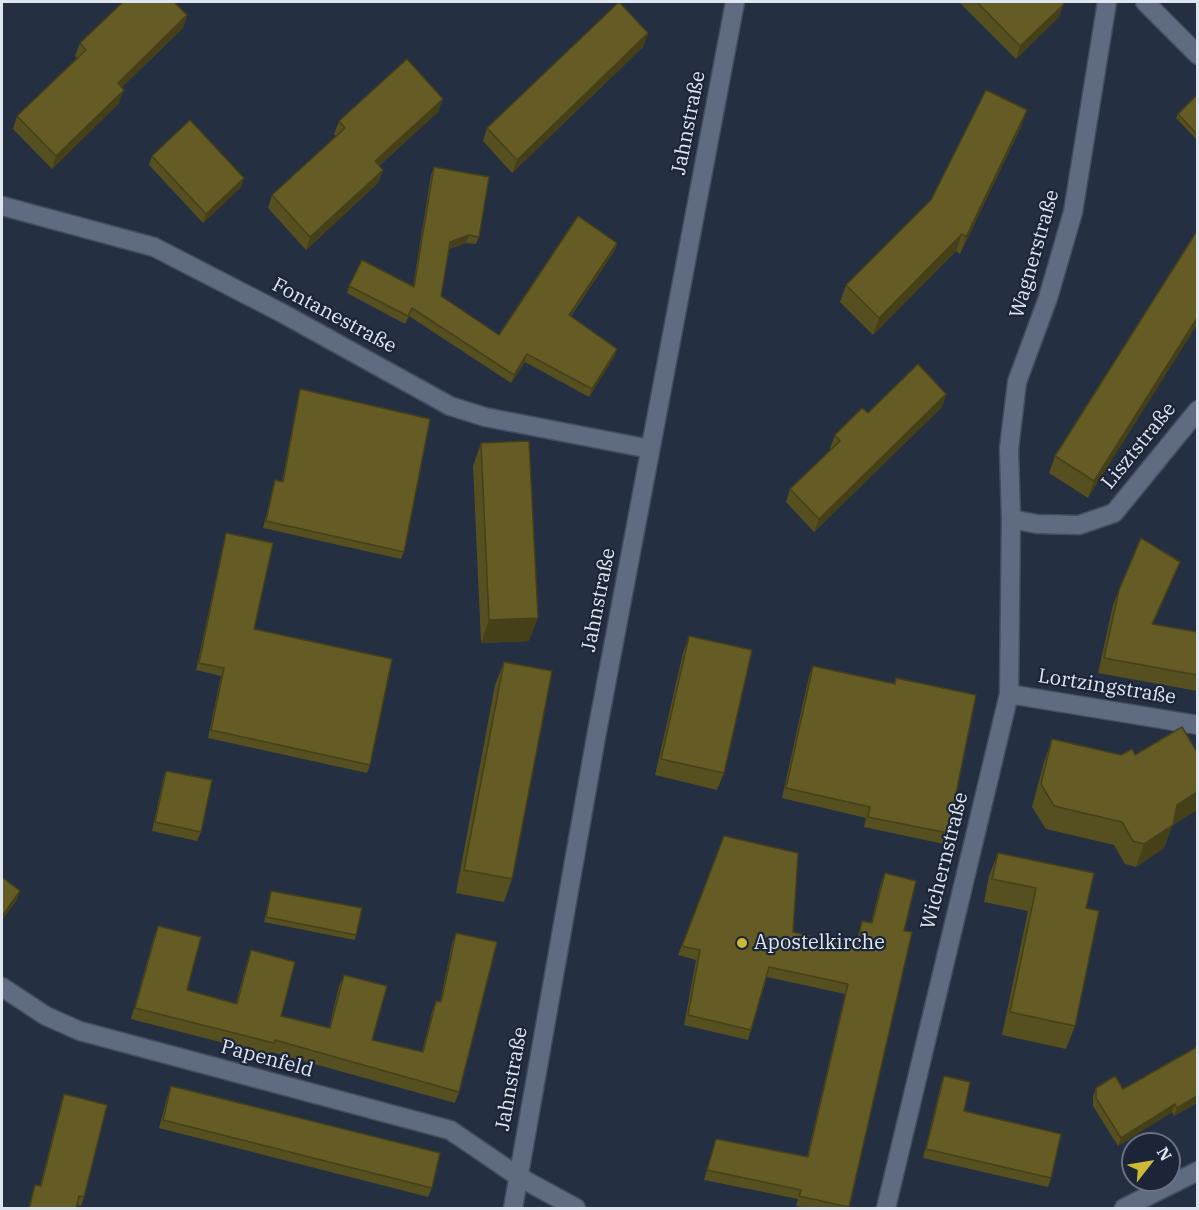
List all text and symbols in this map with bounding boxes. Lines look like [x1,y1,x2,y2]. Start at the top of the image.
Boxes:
street label: Jahnstraße [667,69,711,177]
street label: Wagnerstraße [1005,187,1065,321]
street label: Fontanestraße [268,273,400,359]
street label: Lisztstraße [1097,398,1181,494]
street label: Jahnstraße [577,546,621,654]
street label: Lortzingstraße [1036,664,1178,710]
street label: Wichernstraße [916,790,974,932]
place label: Apostelkirche [754,931,885,955]
marker: Apostelkirche [735,936,749,950]
street label: Jahnstraße [491,1025,533,1133]
street label: Papenfeld [218,1035,316,1083]
north arrow [1121,1132,1181,1192]
text: N [1153,1143,1177,1164]

